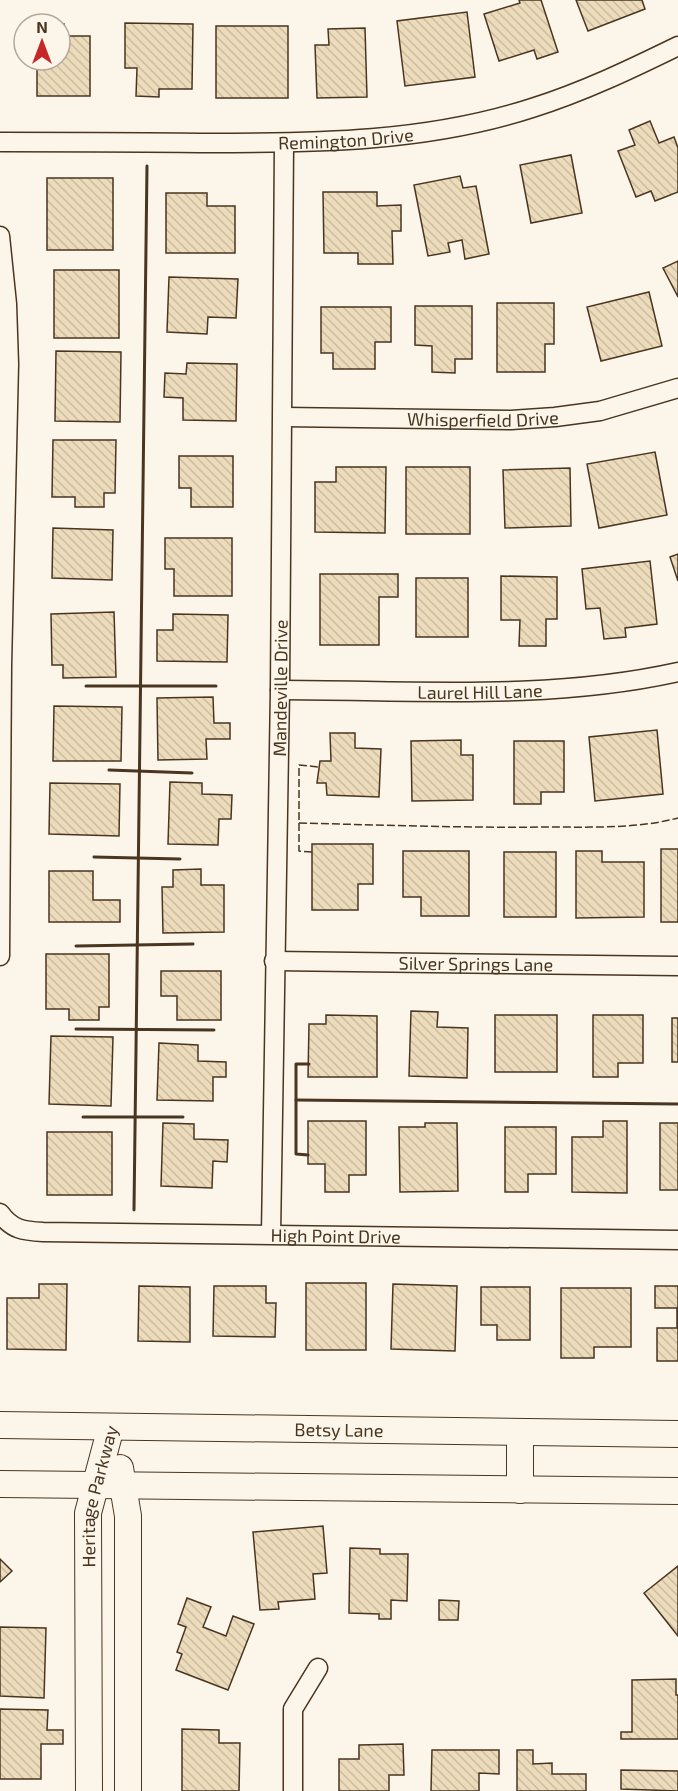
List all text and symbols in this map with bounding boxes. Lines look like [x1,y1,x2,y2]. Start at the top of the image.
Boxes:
north arrow [12,12,72,72]
text: N [36,17,48,36]
street label: Remington Drive [278,123,415,154]
street label: Whisperfield Drive [407,406,559,431]
street label: Mandeville Drive [268,619,292,757]
street label: Laurel Hill Lane [417,679,543,703]
street label: Silver Springs Lane [398,952,553,975]
street label: High Point Drive [270,1224,401,1248]
street label: Betsy Lane [294,1418,384,1441]
street label: Heritage Parkway [76,1422,122,1567]

